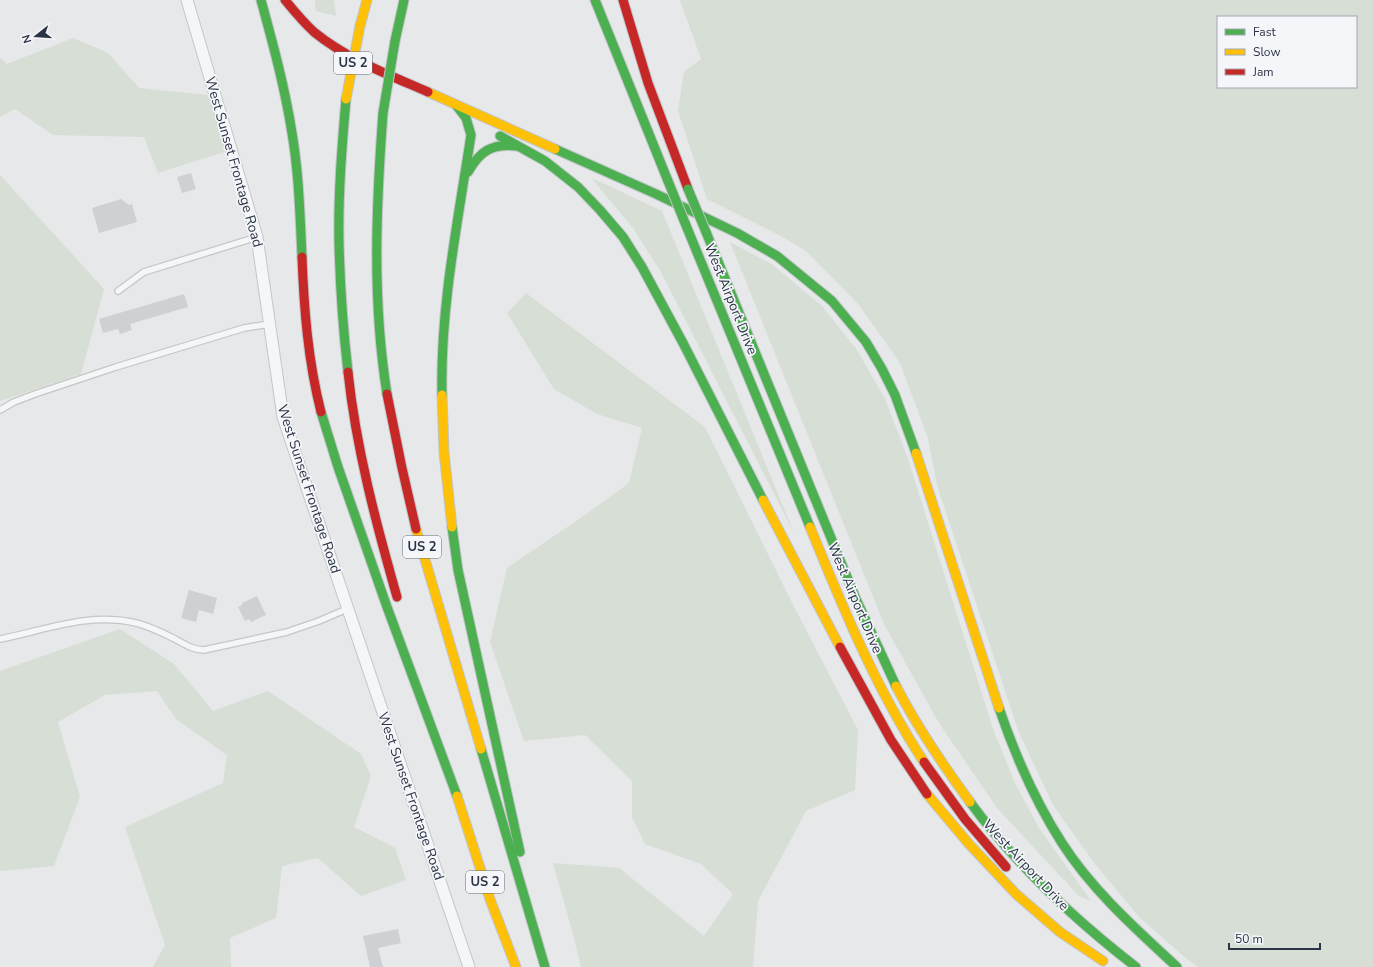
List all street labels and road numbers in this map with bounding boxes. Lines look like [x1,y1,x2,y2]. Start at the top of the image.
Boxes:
road number: US 2 [334,52,372,74]
street label: West Sunset Frontage Road [201,74,267,250]
street label: West Airport Drive [700,240,762,358]
street label: West Sunset Frontage Road [273,402,345,576]
road number: US 2 [403,536,441,558]
street label: West Airport Drive [823,540,887,656]
street label: West Sunset Frontage Road [373,709,449,883]
street label: West Airport Drive [979,815,1073,915]
road number: US 2 [466,871,504,893]

